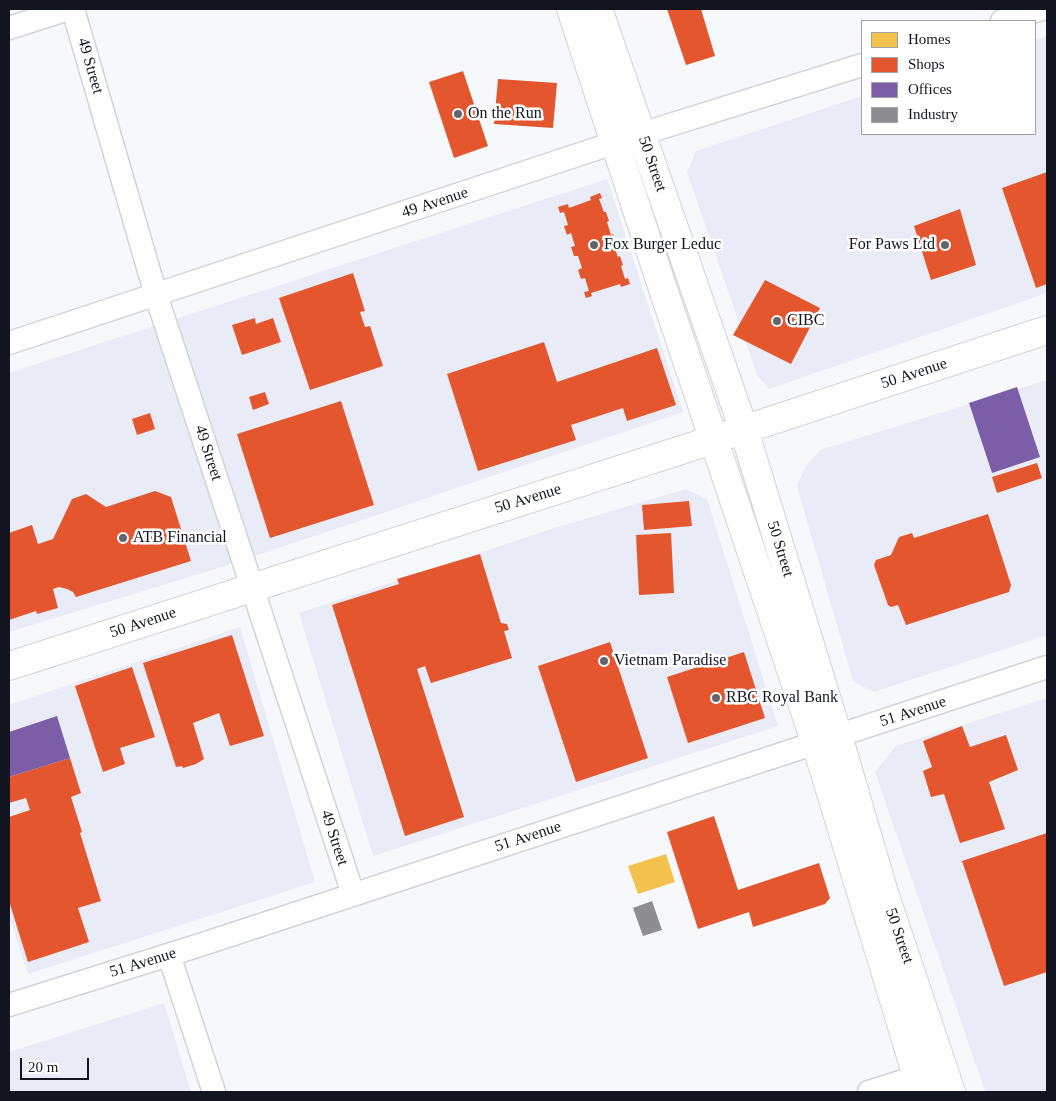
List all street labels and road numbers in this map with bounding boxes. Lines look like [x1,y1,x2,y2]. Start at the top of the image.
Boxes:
street label: 49 Street [73,36,107,96]
street label: 50 Street [634,134,670,194]
street label: 49 Avenue [399,183,471,223]
street label: 50 Avenue [878,354,950,394]
street label: 49 Street [190,423,226,483]
street label: 50 Avenue [492,480,564,518]
street label: 50 Street [762,519,798,579]
street label: 50 Avenue [107,603,179,643]
street label: 51 Avenue [877,692,949,732]
street label: 49 Street [316,808,352,868]
street label: 51 Avenue [492,817,564,857]
street label: 50 Street [881,906,917,966]
street label: 51 Avenue [107,944,179,982]

